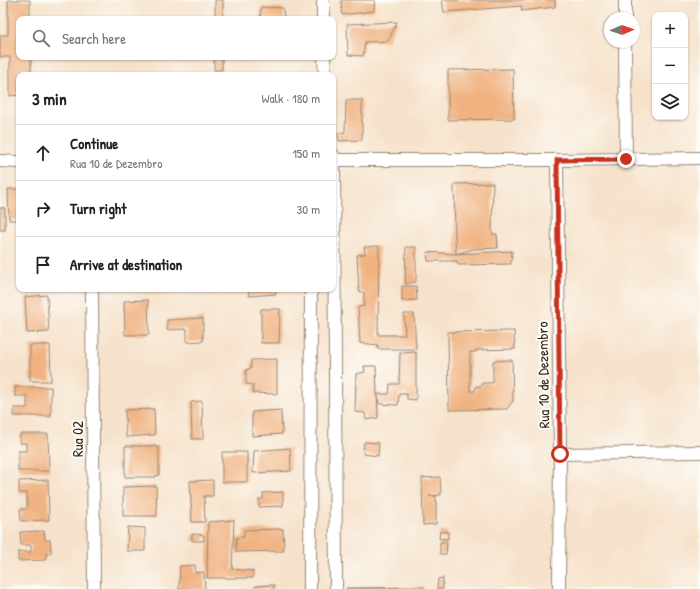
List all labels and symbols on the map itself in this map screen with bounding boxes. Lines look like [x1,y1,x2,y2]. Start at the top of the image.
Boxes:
north arrow [604,12,640,48]
route end [617,150,635,168]
street label: Rua 10 de Dezembro [532,321,554,429]
street label: Rua 02 [67,421,88,457]
route start [551,445,569,463]

